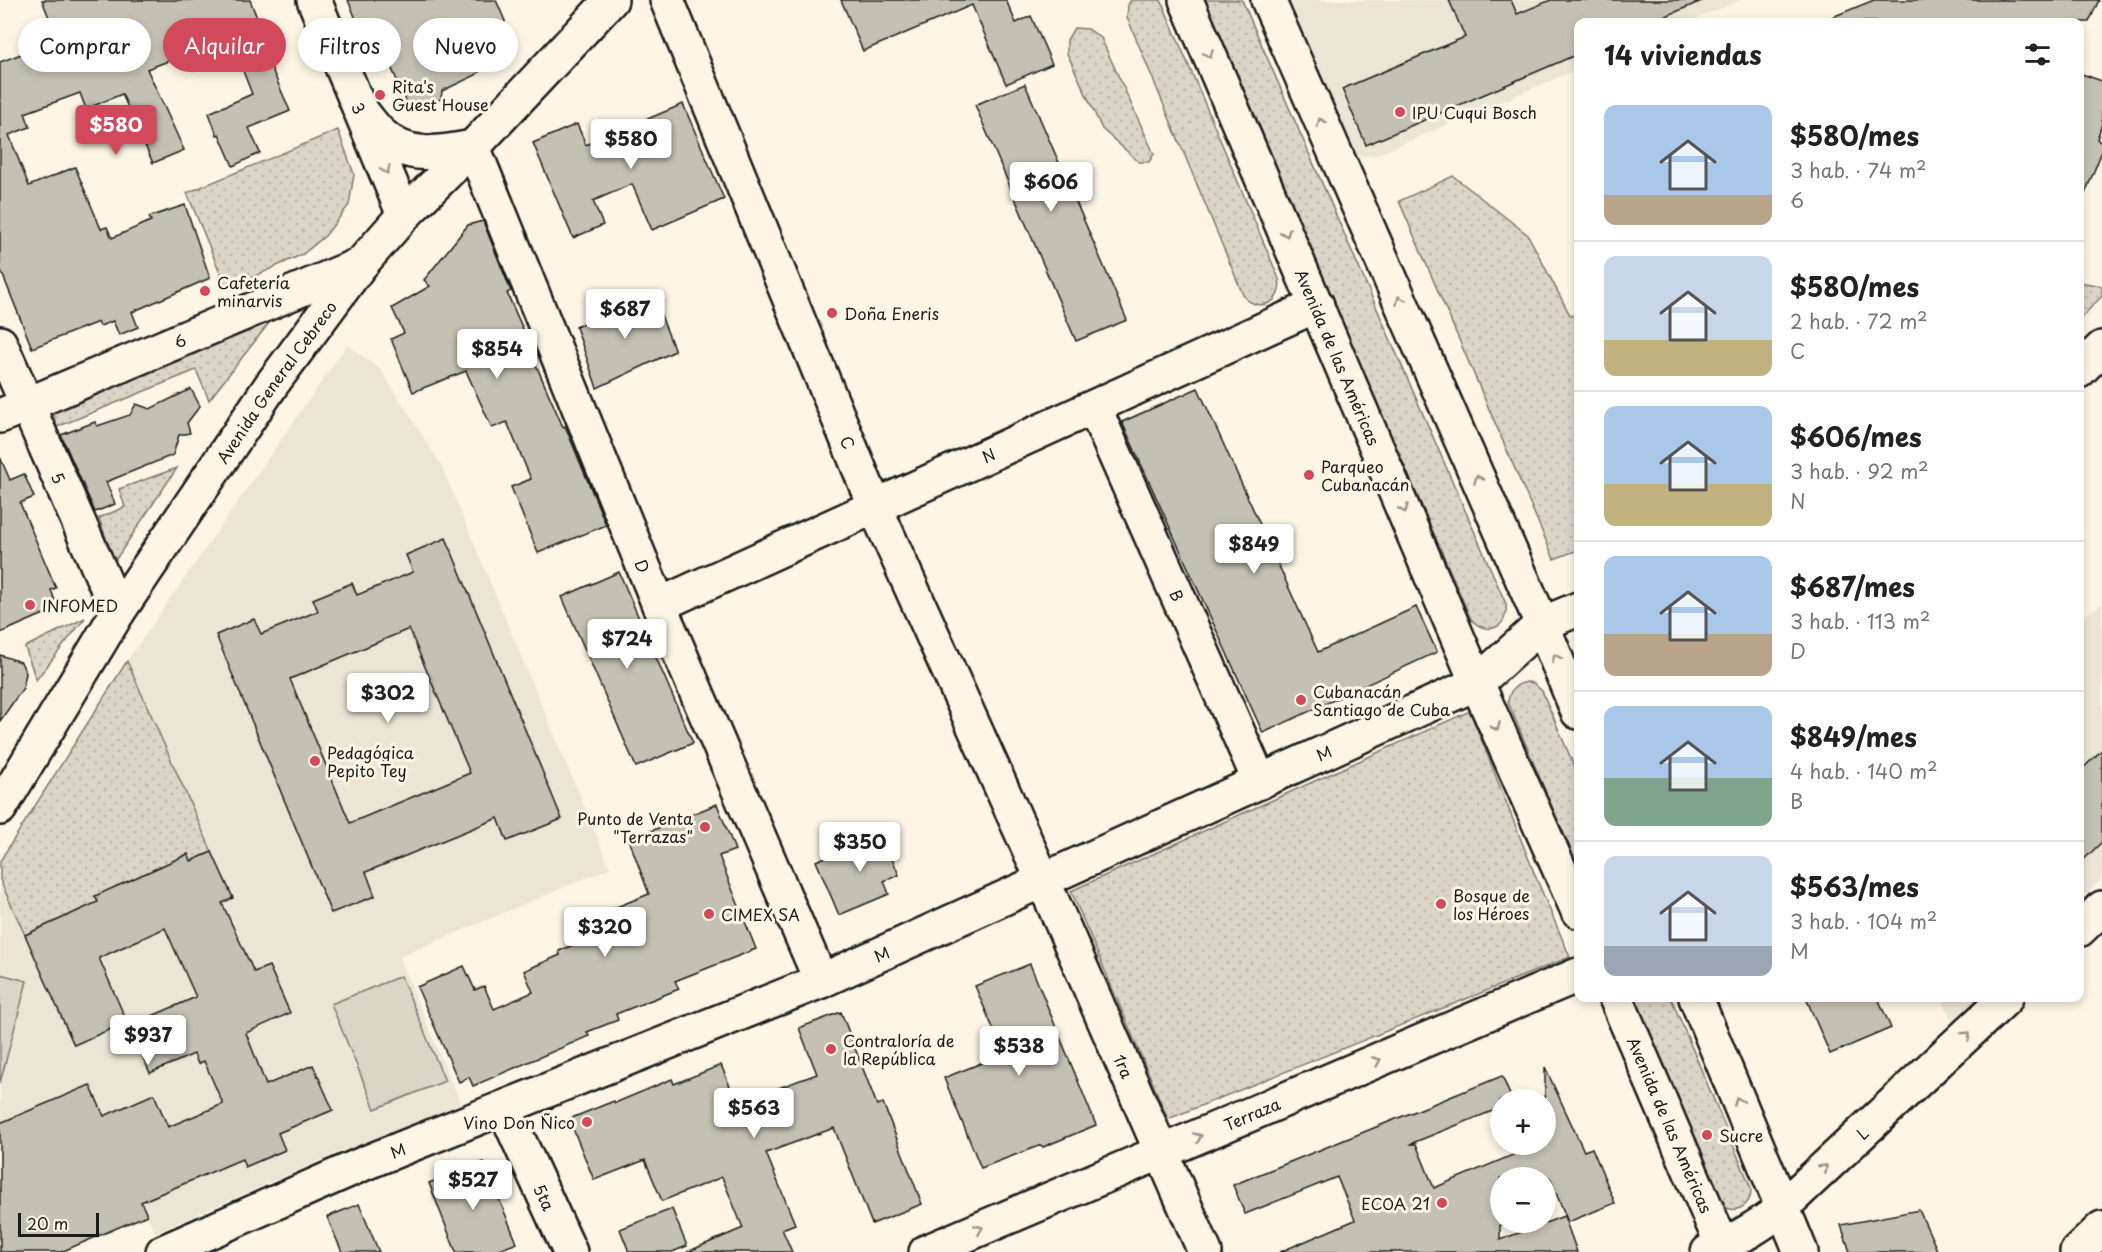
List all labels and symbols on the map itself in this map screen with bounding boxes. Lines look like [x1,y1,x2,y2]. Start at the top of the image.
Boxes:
one-way arrow [1202,47,1214,58]
place label: Rita's Guest House [392,74,489,116]
marker: Rita's Guest House [373,88,387,102]
street label: 3 [346,98,372,117]
place label: IPU Cuqui Bosch [1412,100,1537,124]
pin: $580 [80,105,152,156]
marker: IPU Cuqui Bosch [1393,105,1407,119]
one-way arrow [1317,117,1329,128]
pin: $580 [595,119,667,170]
pin: $606 [1015,162,1087,213]
one-way arrow [379,164,391,175]
one-way arrow [1279,227,1291,238]
street label: Avenida de las Américas [1290,265,1386,449]
place label: Cafetería minarvis [217,270,290,312]
marker: Cafetería minarvis [198,284,212,298]
pin: $687 [589,289,661,340]
street label: Avenida General Cebreco [210,296,342,468]
one-way arrow [1395,296,1407,307]
place label: Doña Eneris [844,301,939,325]
marker: Doña Eneris [825,306,839,320]
street label: 6 [170,327,190,354]
pin: $854 [461,329,533,380]
street label: C [835,432,862,452]
street label: N [978,441,999,468]
place label: Parqueo Cubanacán [1321,454,1409,496]
street label: 5 [46,468,72,487]
marker: Parqueo Cubanacán [1302,468,1316,482]
one-way arrow [1473,474,1485,485]
one-way arrow [1397,503,1409,514]
pin: $849 [1218,524,1290,575]
street label: D [630,555,657,576]
street label: B [1164,586,1190,605]
place label: INFOMED [42,593,118,617]
marker: INFOMED [23,598,37,612]
pin: $724 [591,619,663,670]
one-way arrow [1551,653,1563,664]
pin: $302 [352,673,424,724]
place label: Cubanacán Santiago de Cuba [1313,679,1450,721]
marker: Cubanacán Santiago de Cuba [1294,693,1308,707]
one-way arrow [1489,721,1501,732]
street label: M [1312,739,1336,767]
place label: Pedagógica Pepito Tey [327,740,414,782]
marker: Pedagógica Pepito Tey [308,754,322,768]
place label: Punto de Venta "Terrazas" [577,806,693,848]
marker: Punto de Venta "Terrazas" [698,820,712,834]
pin: $350 [824,822,896,873]
place label: Bosque de los Héroes [1453,883,1530,925]
marker: Bosque de los Héroes [1434,897,1448,911]
place label: CIMEX SA [721,902,800,926]
pin: $320 [569,907,641,958]
marker: CIMEX SA [702,907,716,921]
street label: M [870,940,893,968]
pin: $937 [112,1015,184,1066]
pin: $538 [983,1026,1055,1077]
place label: Contraloría de la República [843,1028,955,1070]
one-way arrow [1959,1031,1970,1042]
street label: Avenida de las Américas [1622,1033,1719,1217]
marker: Contraloría de la República [824,1042,838,1056]
street label: 1ra [1108,1050,1140,1082]
one-way arrow [1371,1056,1382,1068]
pin: $563 [718,1088,790,1139]
street label: Terraza [1220,1091,1284,1136]
one-way arrow [1733,1096,1745,1107]
place label: Vino Don Ñico [463,1110,575,1134]
marker: Vino Don Ñico [580,1115,594,1129]
street label: L [1850,1121,1873,1145]
place label: Sucre [1719,1123,1763,1147]
marker: Sucre [1700,1128,1714,1142]
one-way arrow [1191,1132,1202,1144]
street label: M [386,1136,409,1164]
pin: $527 [437,1160,509,1211]
one-way arrow [1817,1164,1828,1175]
street label: 5ta [528,1180,561,1214]
place label: ECOA 21 [1361,1191,1430,1215]
marker: ECOA 21 [1435,1196,1449,1210]
scale bar [18,1210,99,1238]
one-way arrow [973,1224,984,1236]

